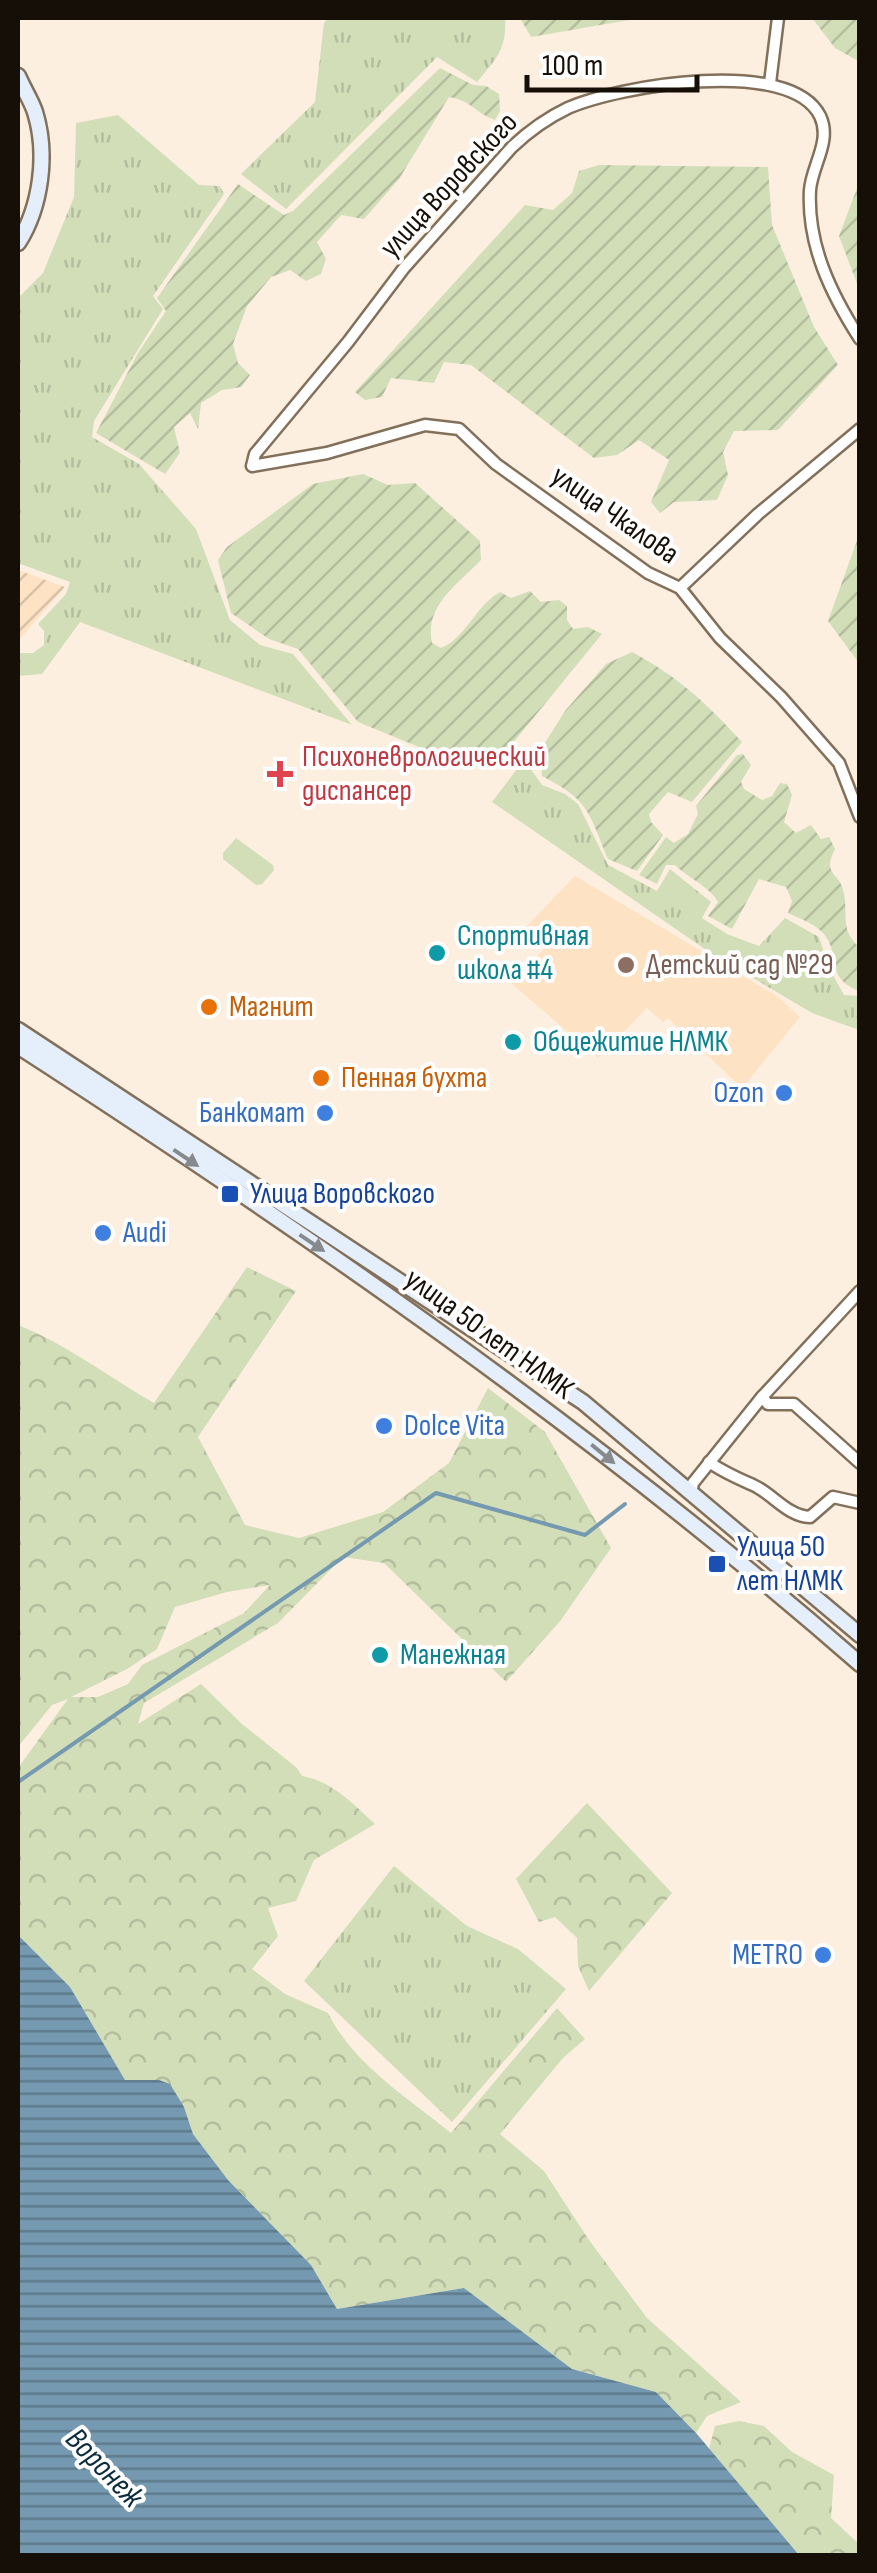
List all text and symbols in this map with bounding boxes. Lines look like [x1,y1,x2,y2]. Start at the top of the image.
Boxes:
scale bar [527,30,697,92]
text: 100 m [542,48,603,84]
street label: улица Воровского [373,105,525,265]
street label: улица Чкалова [544,458,686,572]
place label: Психоневрологический диспансер [302,739,546,809]
marker: Психоневрологический диспансер [267,761,293,787]
place label: Спортивная школа #4 [457,918,589,988]
marker: Спортивная школа #4 [426,942,448,964]
place label: Детский сад №29 [646,947,833,983]
marker: Детский сад №29 [615,954,637,976]
place label: Магнит [229,989,314,1025]
marker: Магнит [198,996,220,1018]
place label: Общежитие НЛМК [533,1024,729,1060]
marker: Общежитие НЛМК [502,1031,524,1053]
place label: Пенная бухта [341,1060,487,1096]
marker: Пенная бухта [310,1067,332,1089]
place label: Ozon [714,1075,764,1111]
marker: Ozon [773,1082,795,1104]
place label: Банкомат [199,1095,305,1131]
marker: Банкомат [314,1102,336,1124]
one-way arrow [173,1148,200,1166]
place label: Улица Воровского [250,1176,435,1212]
marker: Улица Воровского [219,1183,241,1205]
place label: Audi [122,1215,166,1251]
marker: Audi [92,1222,114,1244]
one-way arrow [298,1233,325,1252]
street label: улица 50 лет НЛМК [398,1261,581,1407]
place label: Dolce Vita [404,1408,505,1444]
marker: Dolce Vita [373,1415,395,1437]
one-way arrow [591,1443,616,1464]
place label: Улица 50 лет НЛМК [737,1529,843,1599]
marker: Улица 50 лет НЛМК [706,1553,728,1575]
place label: Манежная [400,1637,506,1673]
marker: Манежная [369,1644,391,1666]
place label: METRO [732,1937,803,1973]
marker: METRO [812,1944,834,1966]
water label: Воронеж [57,2420,152,2517]

